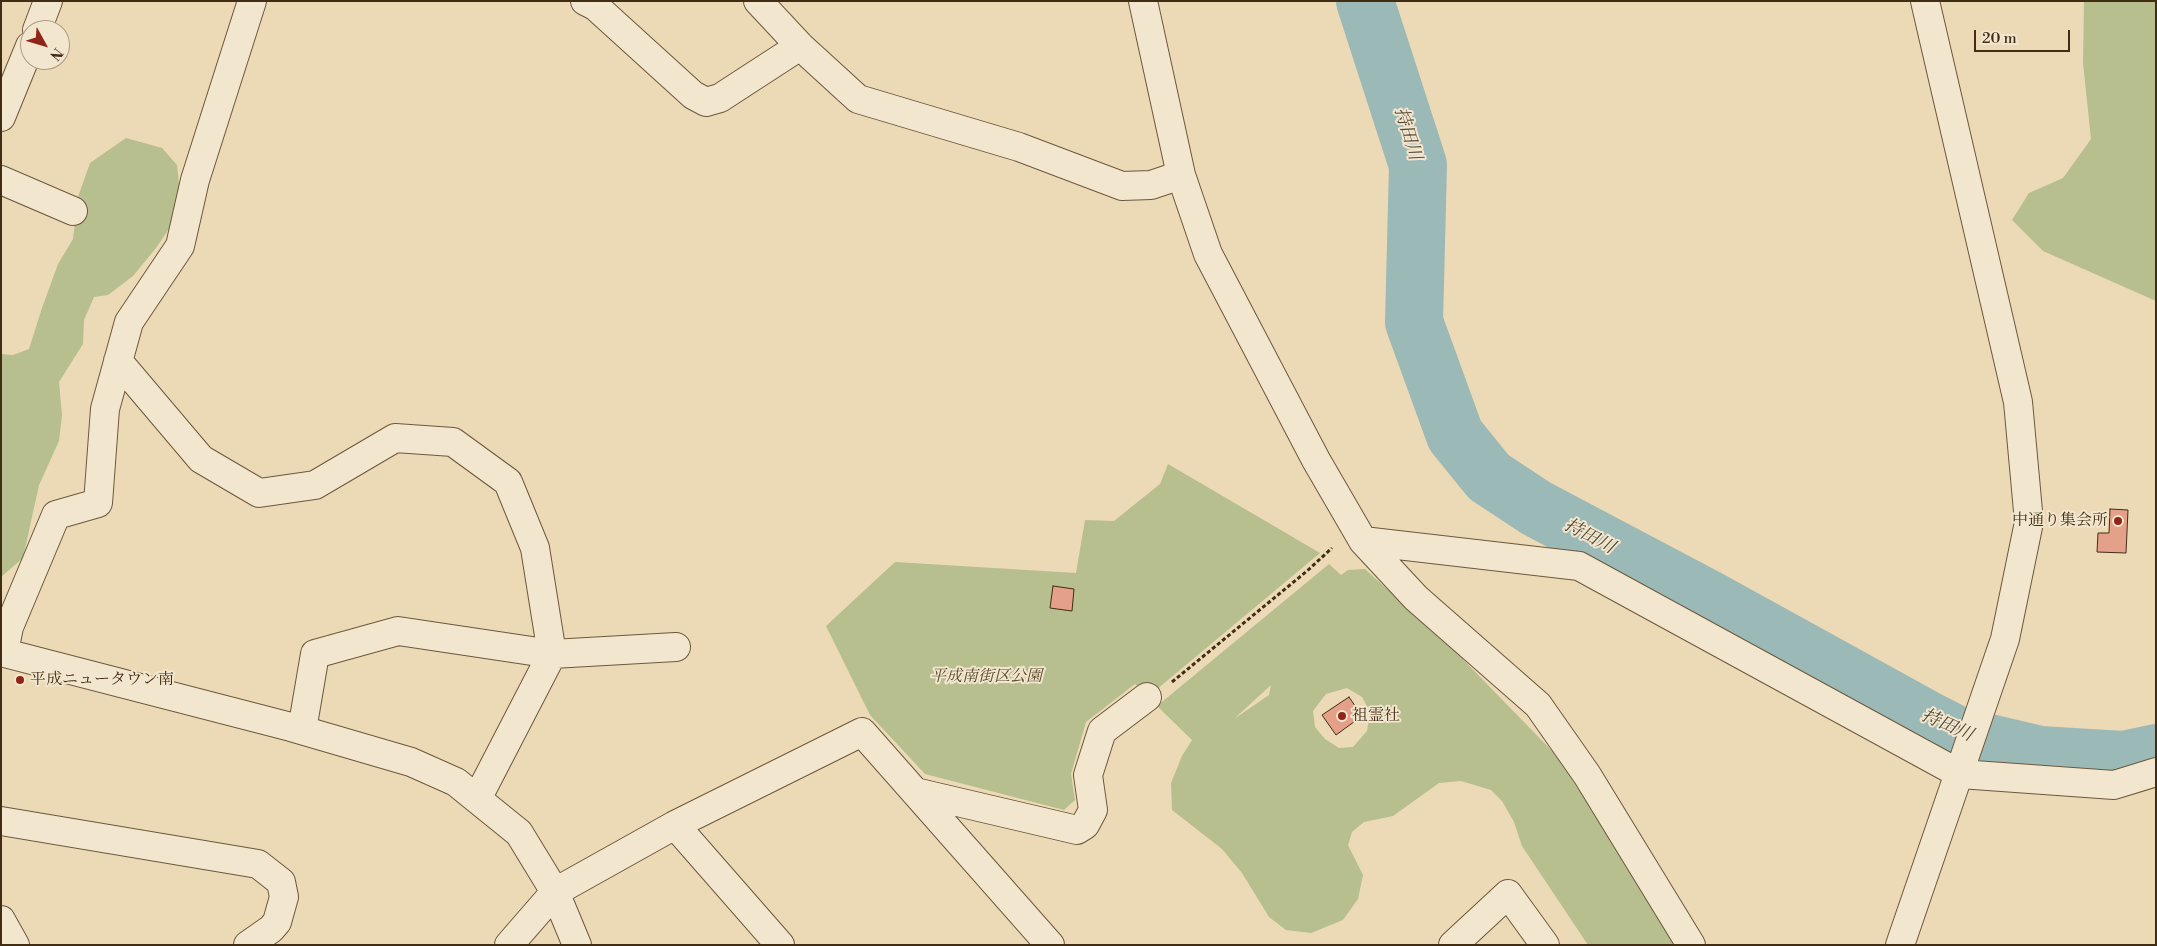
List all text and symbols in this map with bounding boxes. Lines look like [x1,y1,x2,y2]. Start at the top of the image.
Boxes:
north arrow [20,20,70,70]
scale bar [1977,20,2073,52]
text: 20 m [1982,29,2017,48]
text: N [45,44,66,64]
water label: 持田川 [1389,105,1425,163]
place label: 中通り集会所 [2012,511,2108,531]
water label: 持田川 [1560,515,1618,559]
marker: 中通り集会所 [2112,515,2124,527]
park label: 平成南街区公園 [930,667,1042,687]
place label: 平成ニュータウン南 [30,670,174,690]
marker: 平成ニュータウン南 [14,674,26,686]
water label: 持田川 [1918,705,1976,747]
place label: 祖霊社 [1352,706,1400,726]
marker: 祖霊社 [1336,710,1348,722]

